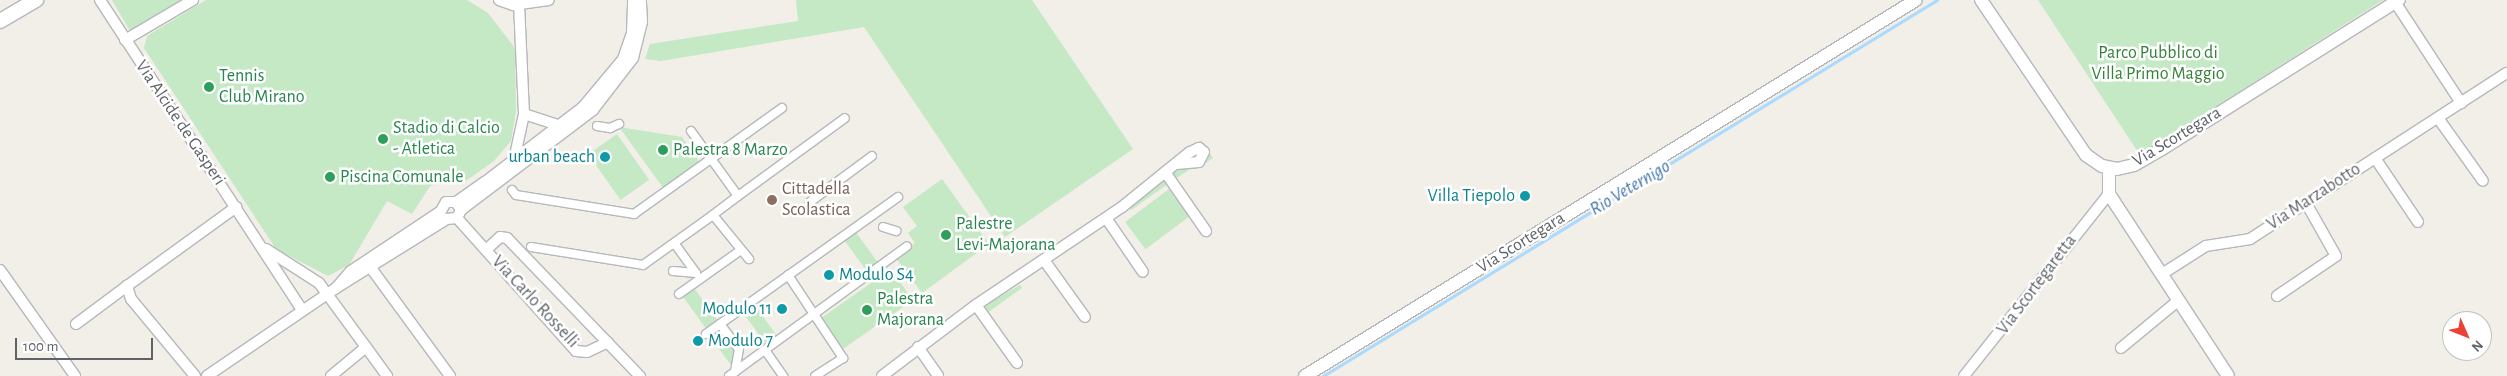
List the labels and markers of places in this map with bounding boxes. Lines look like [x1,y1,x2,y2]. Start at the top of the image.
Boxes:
place label: Tennis Club Mirano [219,66,305,108]
marker: Tennis Club Mirano [203,81,215,93]
place label: Stadio di Calcio - Atletica [393,118,500,160]
marker: Stadio di Calcio - Atletica [377,133,389,145]
place label: Palestra 8 Marzo [673,139,788,161]
marker: Palestra 8 Marzo [657,144,669,156]
place label: urban beach [508,146,595,168]
marker: urban beach [599,151,611,163]
place label: Piscina Comunale [340,166,464,188]
marker: Piscina Comunale [324,171,336,183]
place label: Cittadella Scolastica [782,179,850,222]
place label: Villa Tiepolo [1428,185,1515,207]
marker: Villa Tiepolo [1519,190,1531,202]
marker: Cittadella Scolastica [766,194,778,206]
place label: Palestre Levi-Majorana [956,214,1056,256]
marker: Palestre Levi-Majorana [940,229,952,241]
place label: Modulo S4 [839,264,914,286]
marker: Modulo S4 [823,269,835,281]
place label: Palestra Majorana [877,289,944,332]
place label: Modulo 11 [702,298,772,320]
marker: Modulo 11 [776,303,788,315]
marker: Palestra Majorana [861,304,873,316]
place label: Modulo 7 [708,330,773,352]
marker: Modulo 7 [692,335,704,347]

